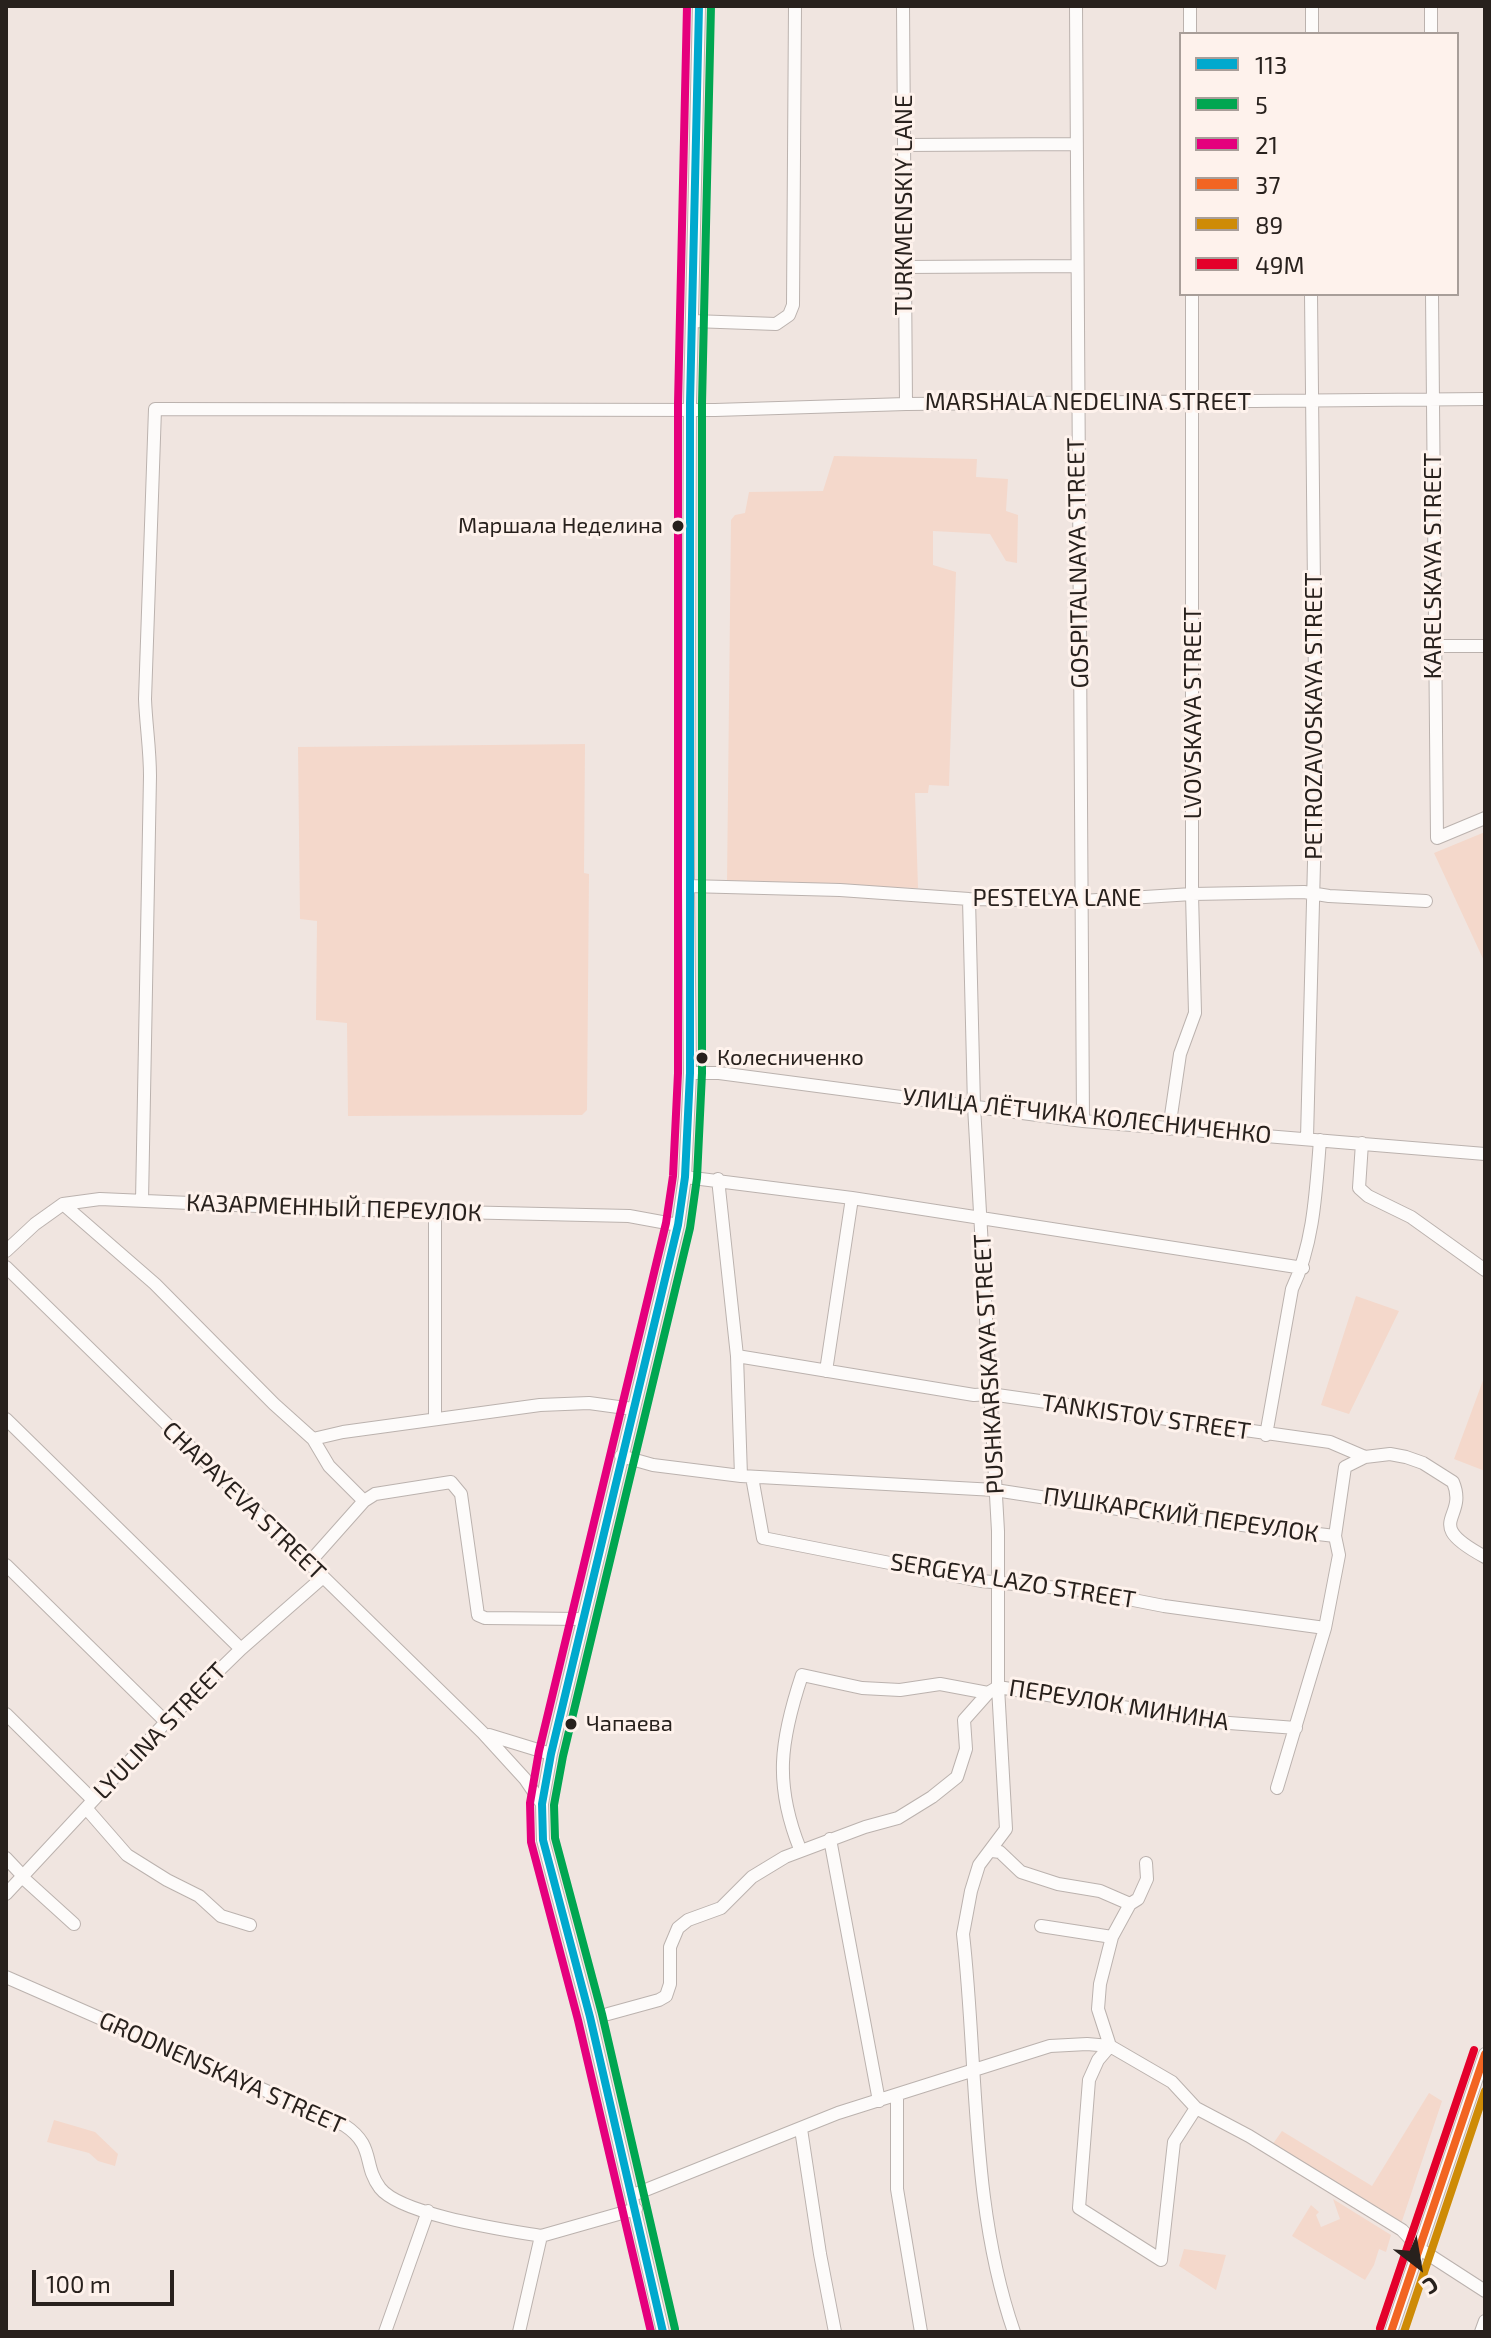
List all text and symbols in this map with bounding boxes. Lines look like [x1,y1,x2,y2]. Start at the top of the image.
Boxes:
legend [1179,32,1459,296]
text: 113 [1255,50,1287,79]
text: 5 [1255,90,1268,119]
street label: TURKMENSKIY LANE [890,95,918,315]
text: 21 [1255,130,1278,159]
text: 37 [1255,170,1281,199]
text: 89 [1255,210,1283,239]
text: 49М [1255,250,1305,279]
street label: MARSHALA NEDELINA STREET [925,388,1251,416]
street label: GOSPITALNAYA STREET [1061,437,1095,689]
street label: KARELSKAYA STREET [1419,453,1447,679]
place label: Маршала Неделина [458,513,663,539]
marker: Маршала Неделина [670,518,686,534]
street label: PETROZAVOSKAYA STREET [1300,572,1328,860]
street label: LVOVSKAYA STREET [1179,607,1207,819]
street label: PESTELYA LANE [973,884,1141,912]
place label: Колесниченко [717,1045,864,1071]
marker: Колесниченко [694,1050,710,1066]
street label: УЛИЦА ЛЁТЧИКА КОЛЕСНИЧЕНКО [901,1082,1273,1150]
street label: КАЗАРМЕННЫЙ ПЕРЕУЛОК [186,1188,482,1228]
street label: PUSHKARSKAYA STREET [968,1233,1010,1495]
street label: TANKISTOV STREET [1040,1388,1252,1446]
street label: CHAPAYEVA STREET [156,1416,332,1586]
street label: ПУШКАРСКИЙ ПЕРЕУЛОК [1042,1481,1320,1549]
street label: SERGEYA LAZO STREET [888,1547,1138,1615]
street label: LYULINA STREET [88,1657,232,1805]
street label: ПЕРЕУЛОК МИНИНА [1007,1673,1231,1737]
place label: Чапаева [586,1711,673,1737]
marker: Чапаева [563,1716,579,1732]
street label: GRODNENSKAYA STREET [95,2006,349,2140]
north arrow [1379,2226,1459,2306]
scale bar [36,2254,178,2304]
text: 100 m [46,2269,111,2298]
text: С [1419,2272,1444,2301]

